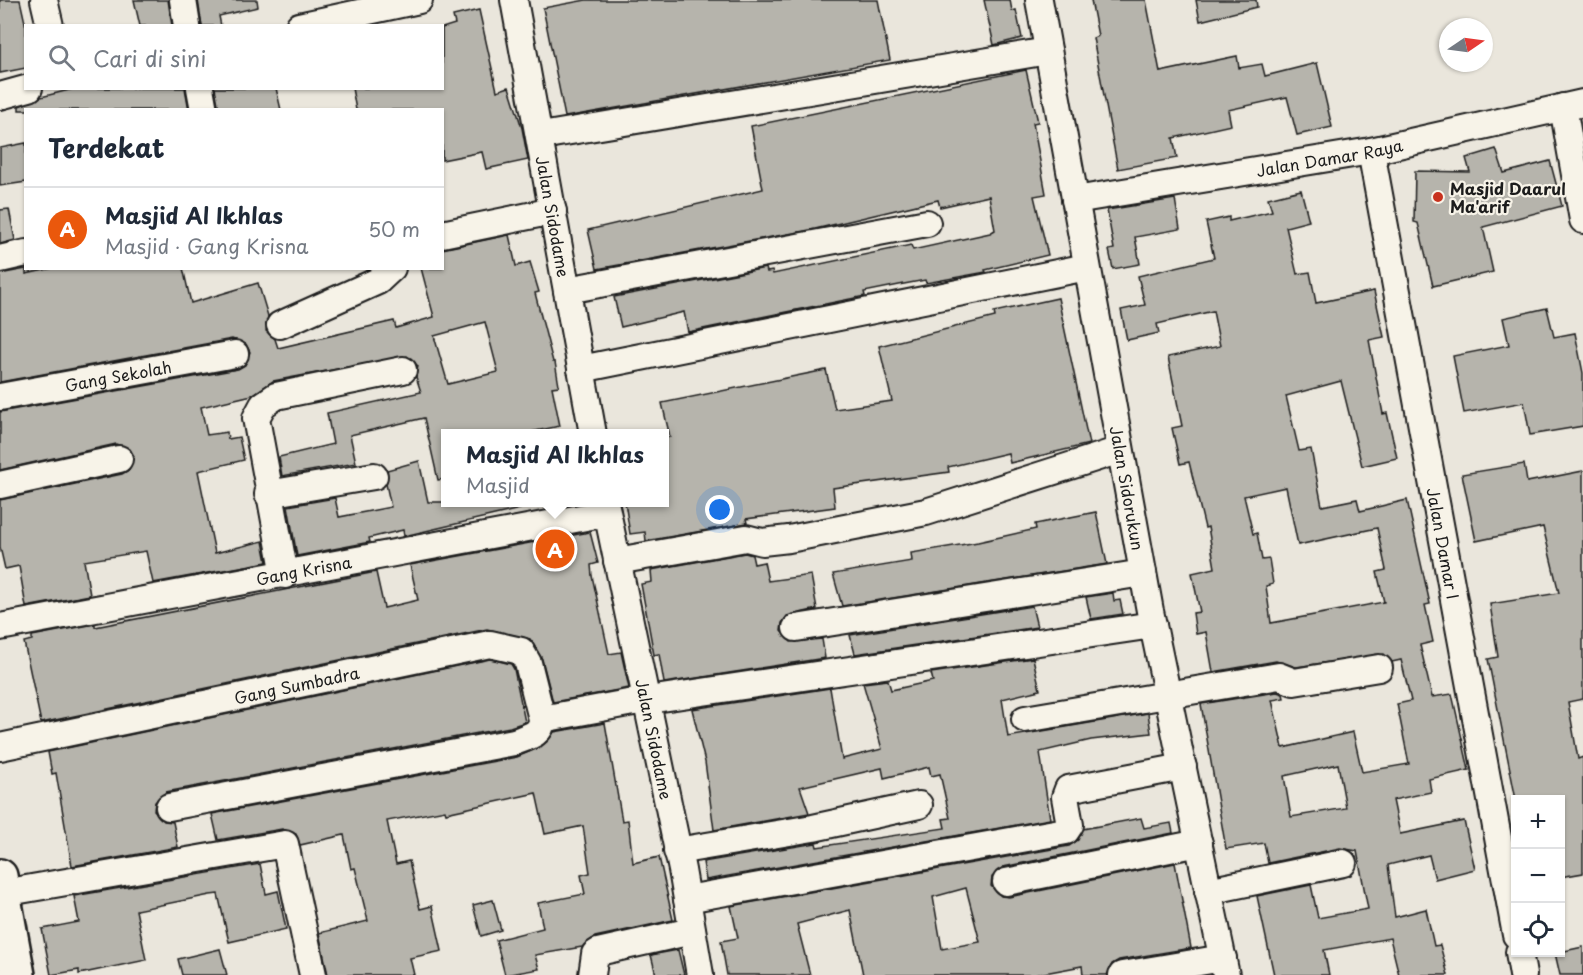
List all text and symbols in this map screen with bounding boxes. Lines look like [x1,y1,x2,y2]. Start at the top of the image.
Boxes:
north arrow [1439,18,1493,72]
search box [24,24,444,90]
icon: search [45,41,78,74]
text: Cari di sini [93,41,206,74]
text: Terdekat [48,128,165,167]
street label: Jalan Damar Raya [1254,132,1405,182]
street label: Jalan Sidodame [531,154,576,279]
place label: Masjid Daarul Ma'arif [1450,176,1566,218]
marker: Masjid Daarul Ma'arif [1431,190,1445,204]
text: Masjid Al Ikhlas [105,198,283,231]
text: A [60,214,75,244]
text: 50 m [368,214,420,244]
text: Masjid · Gang Krisna [105,231,309,261]
street label: Gang Sekolah [63,354,173,397]
street label: Jalan Sidorukun [1105,424,1151,552]
popup [441,429,669,507]
text: Masjid Al Ikhlas [466,437,644,470]
text: Masjid [466,470,530,500]
street label: Jalan Damar I [1422,486,1466,601]
your location [705,495,734,524]
pin: A [536,526,574,572]
street label: Gang Krisna [254,549,354,591]
street label: Gang Sumbadra [232,660,361,710]
street label: Jalan Sidodame [630,676,679,801]
map controls [1511,795,1565,957]
button: + [1511,795,1565,849]
button: − [1511,849,1565,903]
button: locate [1511,903,1565,957]

